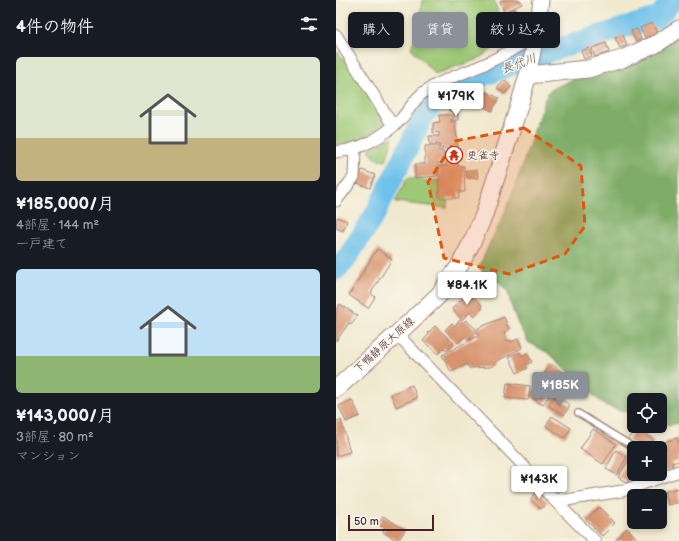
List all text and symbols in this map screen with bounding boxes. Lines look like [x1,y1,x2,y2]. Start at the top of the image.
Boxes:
chip: 購入 [348,12,404,48]
chip: 賃貸 [412,12,468,48]
chip: 絞り込み [476,12,560,48]
icon: filters [298,13,320,35]
text: 4件の物件 [16,17,94,37]
water label: 長代川 [500,51,538,77]
icon: home [132,83,204,155]
pin: ¥179K [428,83,484,117]
text: ¥179K [437,88,475,104]
temple icon: 更雀寺 [444,145,464,165]
place label: 更雀寺 [467,149,500,162]
text: ¥185,000/月 [16,194,114,214]
text: 4部屋 · 144 m² [16,217,99,233]
text: 一戸建て [16,236,68,252]
pin: ¥84.1K [434,272,500,306]
text: ¥84.1K [447,277,487,293]
icon: home [132,295,204,367]
street label: 下鴨静原大原線 [351,314,417,376]
pin: ¥185K [532,372,588,406]
text: ¥185K [541,377,579,393]
map controls [627,393,667,529]
button: locate [627,393,667,433]
text: ¥143,000/月 [16,406,114,426]
text: 3部屋 · 80 m² [16,429,94,445]
button: + [627,441,667,481]
text: マンション [16,448,80,464]
pin: ¥143K [511,466,567,500]
text: ¥143K [520,471,558,487]
button: − [627,489,667,529]
scale bar [348,513,434,532]
text: 50 m [354,515,379,528]

